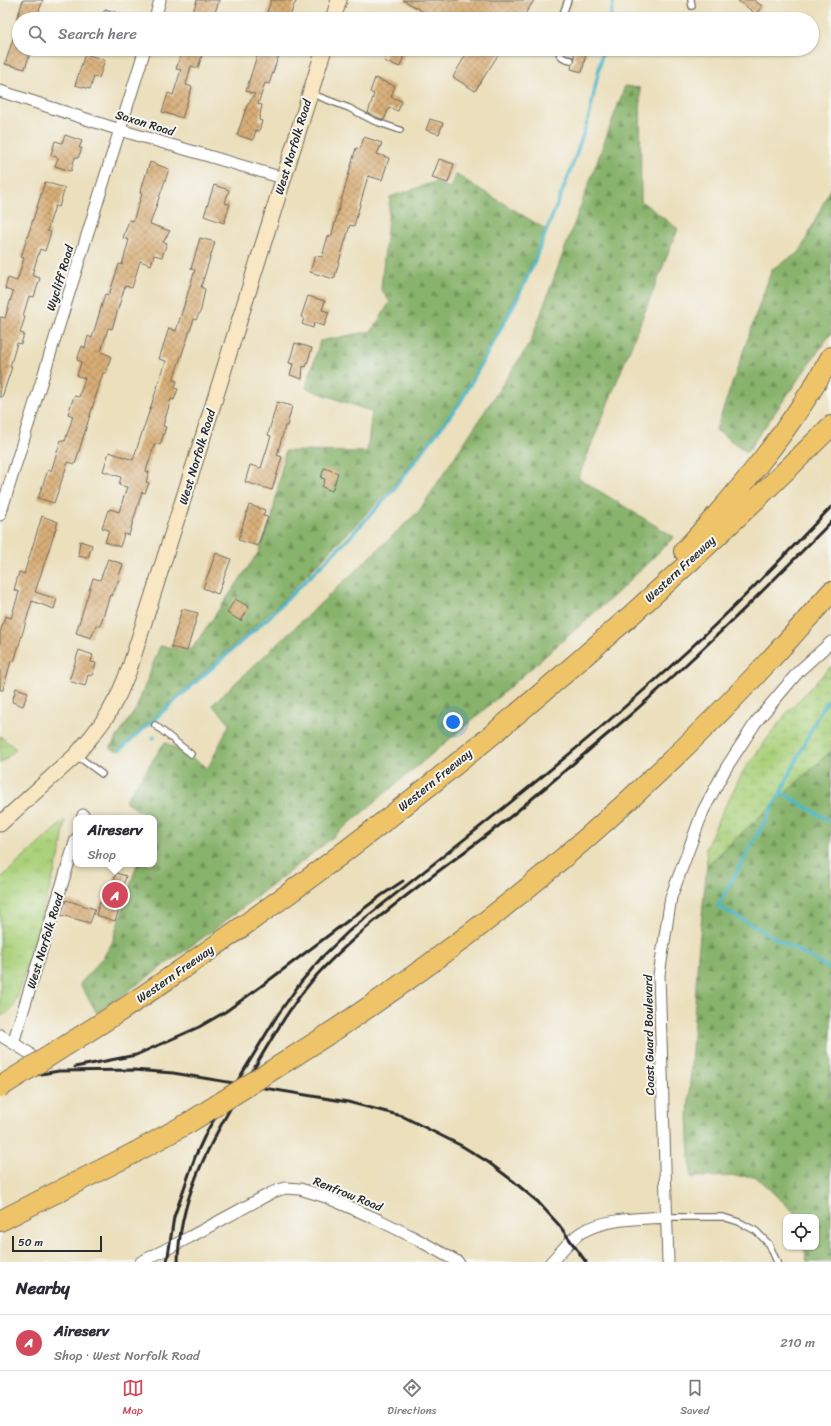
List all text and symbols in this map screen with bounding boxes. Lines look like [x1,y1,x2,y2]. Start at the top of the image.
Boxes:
search box [12,12,819,56]
text: Search here [58,21,137,47]
icon: search [26,23,48,45]
street label: West Norfolk Road [268,95,318,197]
street label: Saxon Road [113,104,178,143]
street label: Wycliff Road [40,241,81,314]
street label: West Norfolk Road [172,405,222,507]
street label: Western Freeway [639,529,721,608]
your location [443,712,463,732]
street label: Western Freeway [393,742,478,817]
popup [73,815,157,867]
text: Aireserv [87,817,143,843]
text: Shop [87,843,116,866]
pin: A [102,880,128,910]
street label: West Norfolk Road [20,889,70,991]
street label: Western Freeway [131,939,219,1009]
street label: Coast Guard Boulevard [637,974,661,1095]
street label: Renfrow Road [310,1170,387,1218]
map controls [783,1214,819,1250]
button: locate [783,1214,819,1250]
text: 50 m [18,1233,43,1252]
scale bar [12,1234,102,1253]
text: Nearby [16,1273,70,1303]
text: Aireserv [54,1318,109,1344]
text: A [25,1331,33,1354]
text: 210 m [780,1331,815,1354]
text: Shop · West Norfolk Road [54,1344,200,1367]
tab: Map [122,1377,144,1420]
tab: Directions [387,1377,437,1420]
tab: Saved [680,1377,709,1420]

